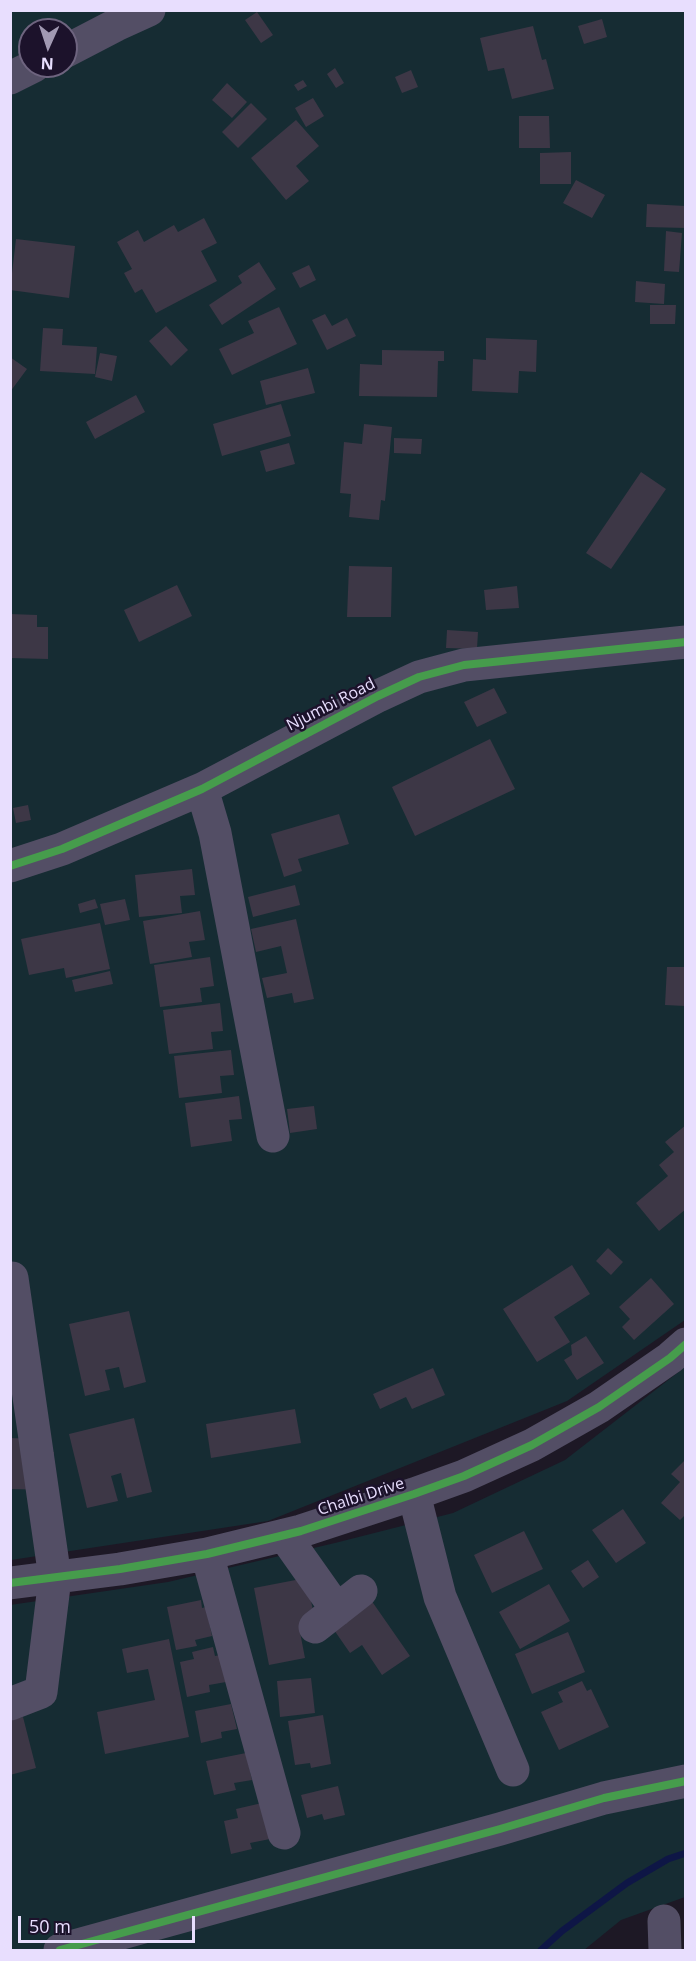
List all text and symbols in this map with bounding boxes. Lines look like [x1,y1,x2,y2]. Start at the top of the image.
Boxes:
north arrow [18,18,78,78]
text: N [40,53,54,75]
street label: Njumbi Road [283,674,379,736]
street label: Chalbi Drive [315,1474,407,1520]
scale bar [21,1904,198,1942]
text: 50 m [29,1914,71,1938]

